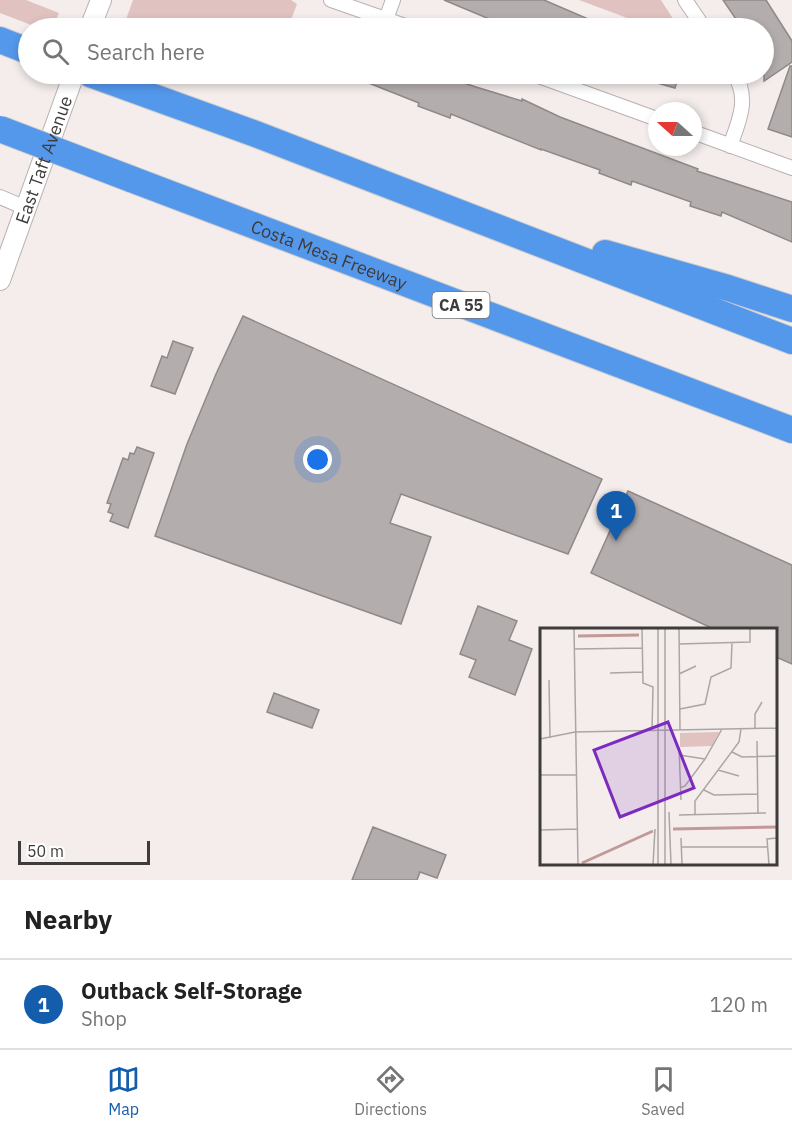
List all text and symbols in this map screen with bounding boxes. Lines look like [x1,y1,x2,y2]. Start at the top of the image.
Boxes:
search box [18,18,774,84]
icon: search [39,35,72,68]
text: Search here [87,37,205,66]
street label: East Taft Avenue [10,92,77,227]
north arrow [648,102,702,156]
street label: Costa Mesa Freeway [248,214,411,294]
road number: CA 55 [432,292,490,318]
your location [303,445,332,474]
pin: 1 [596,492,636,541]
inset map [540,628,777,865]
scale bar [18,838,150,866]
text: 50 m [27,841,64,861]
text: Nearby [24,902,112,936]
text: Outback Self-Storage [81,976,302,1005]
text: 1 [38,991,50,1018]
text: 120 m [710,991,768,1018]
text: Shop [81,1005,127,1032]
tab: Map [107,1063,140,1119]
tab: Directions [354,1063,427,1119]
tab: Saved [641,1063,685,1119]

